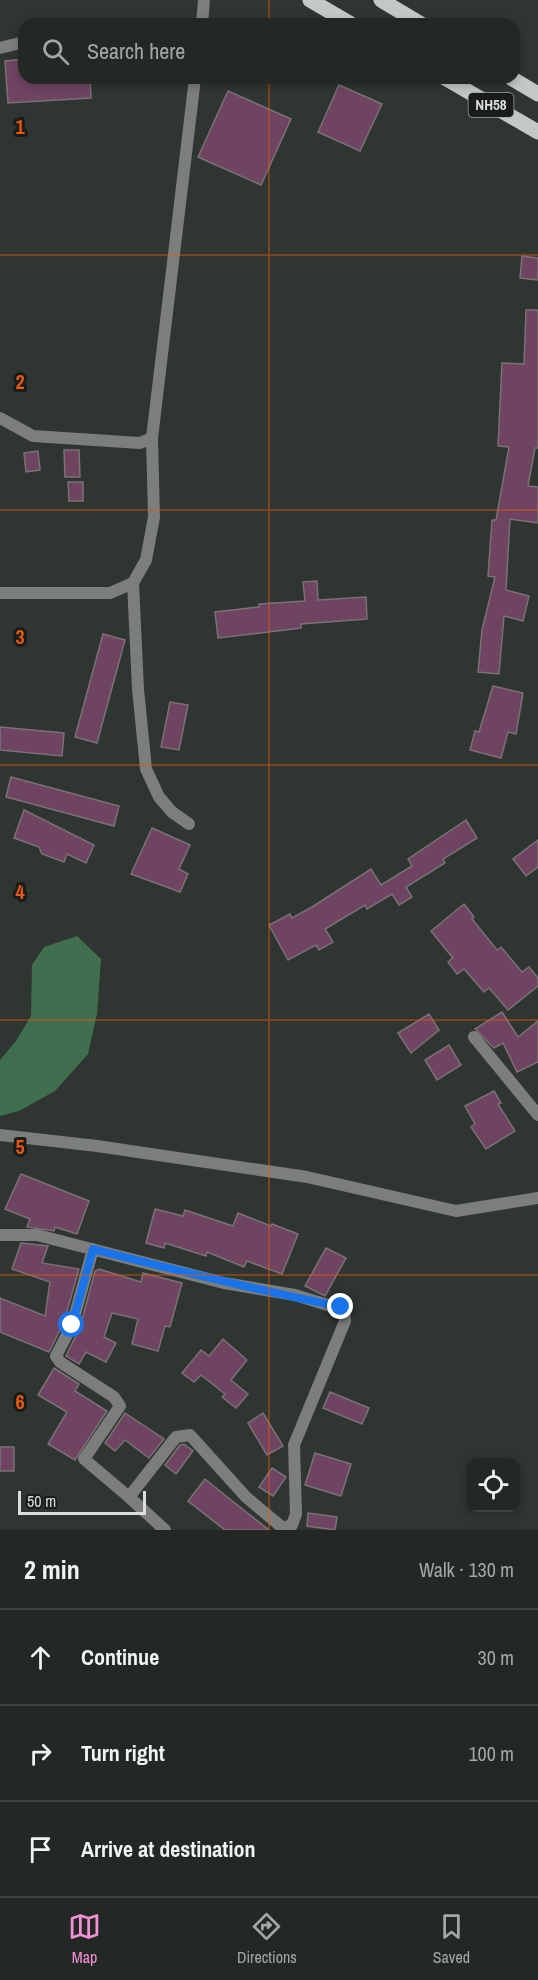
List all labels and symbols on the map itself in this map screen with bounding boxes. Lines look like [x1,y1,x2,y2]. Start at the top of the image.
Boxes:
road number: NH58 [468,93,514,117]
text: 1 [15,113,25,140]
text: 2 [15,368,25,395]
text: 3 [15,623,25,650]
text: 4 [15,878,25,905]
text: 5 [15,1133,25,1160]
route end [327,1293,353,1319]
route start [58,1311,84,1337]
text: 6 [15,1388,25,1415]
scale bar [18,1488,146,1516]

